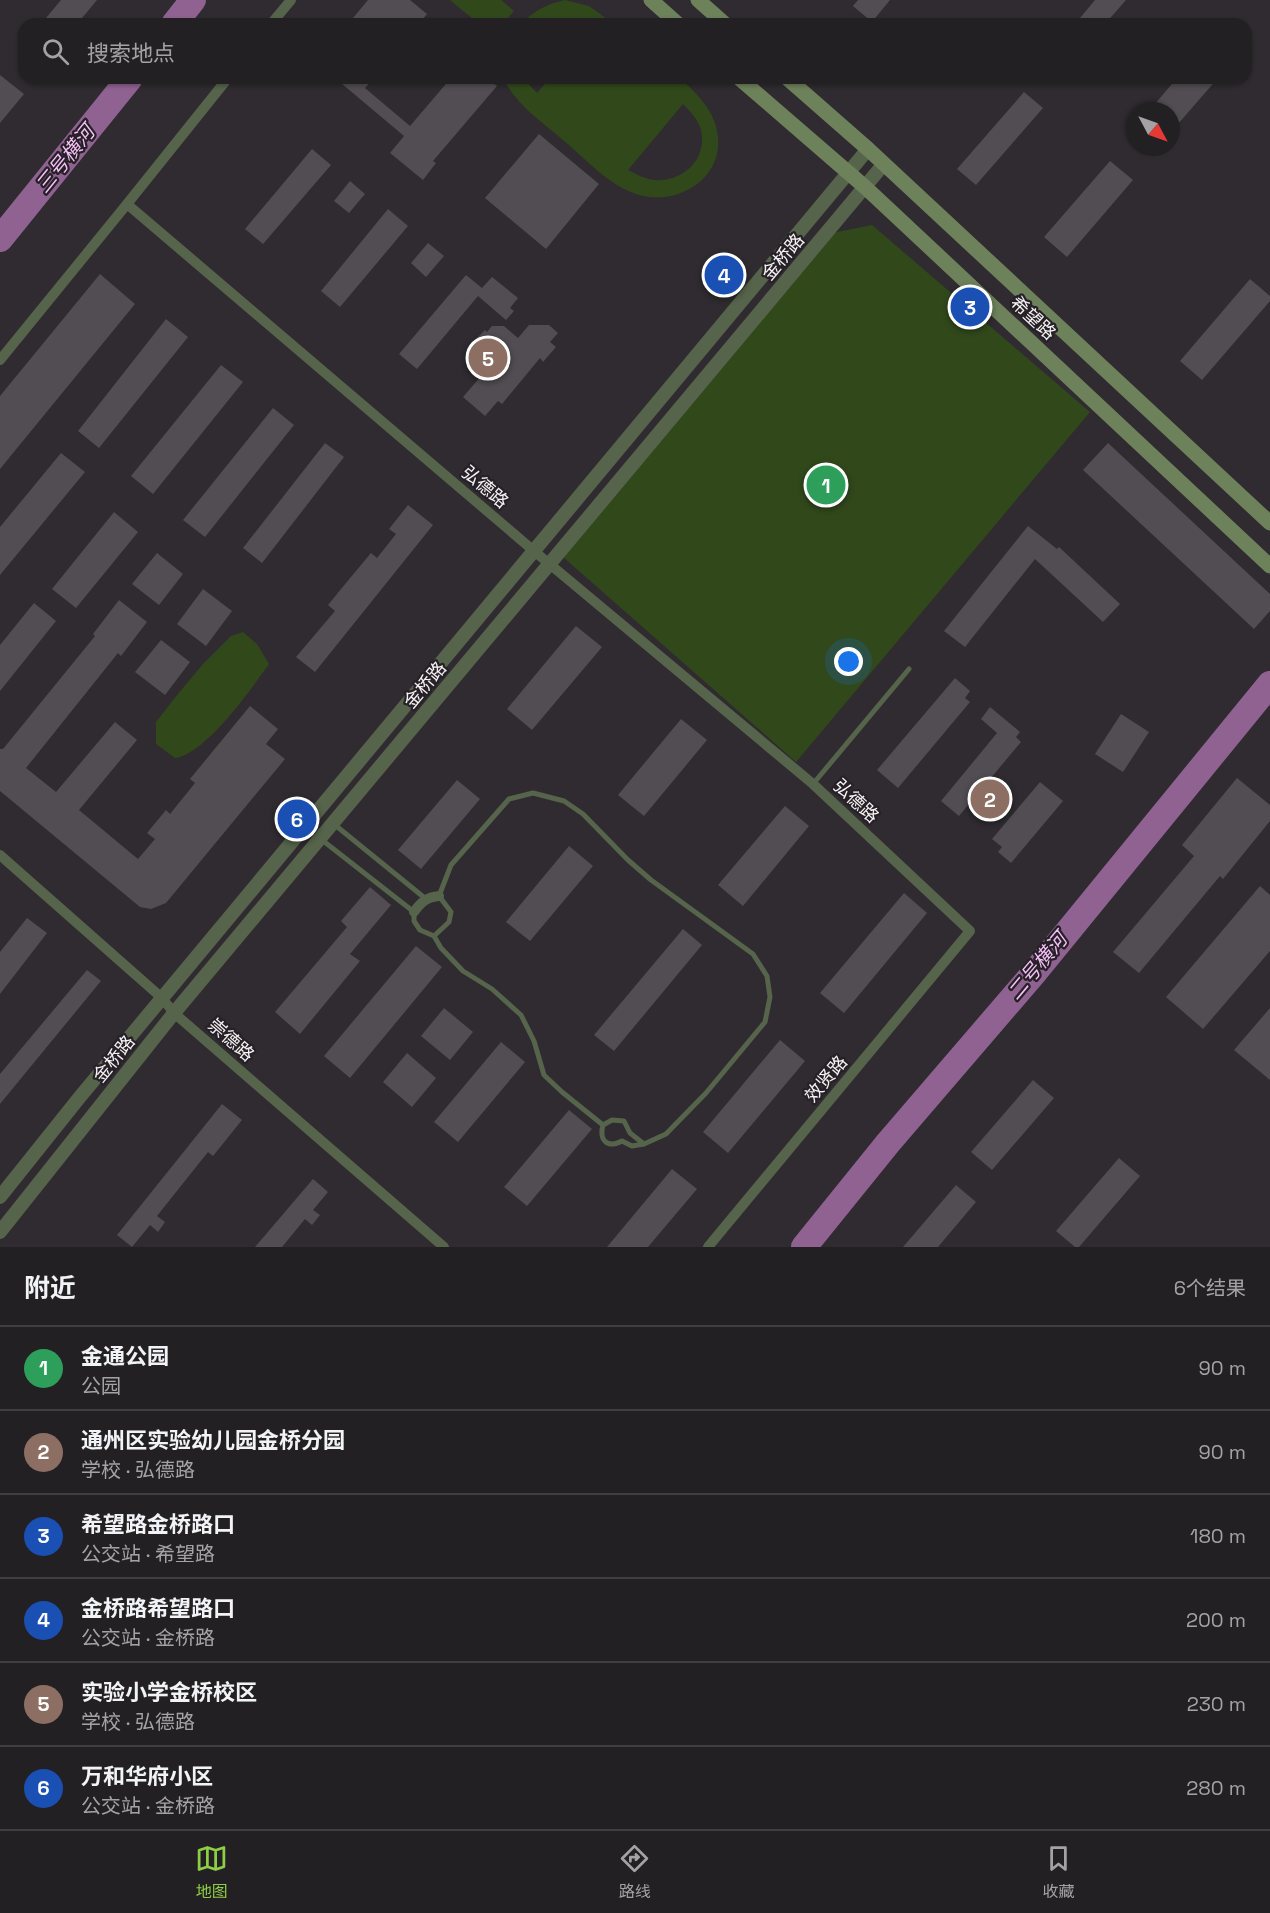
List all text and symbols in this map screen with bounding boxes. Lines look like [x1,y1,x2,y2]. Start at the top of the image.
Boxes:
search box [18,18,1252,84]
icon: search [39,35,72,68]
text: 搜索地点 [87,39,175,67]
north arrow [1126,102,1180,156]
water label: 三号横河 [30,117,103,198]
street label: 金桥路 [756,229,809,285]
pin: 4 [704,252,744,298]
pin: 3 [950,284,990,330]
street label: 希望路 [1006,291,1061,344]
pin: 5 [468,336,508,380]
street label: 弘德路 [457,460,513,513]
pin: 1 [806,462,846,508]
your location [834,647,863,676]
street label: 金桥路 [398,657,451,713]
street label: 弘德路 [829,774,884,827]
pin: 2 [970,776,1010,822]
pin: 6 [278,796,316,842]
water label: 二号横河 [1001,924,1075,1005]
street label: 崇德路 [203,1013,259,1066]
street label: 金桥路 [88,1030,140,1087]
street label: 效贤路 [799,1051,852,1107]
text: 附近 [24,1271,76,1305]
text: 6个结果 [1174,1275,1246,1301]
text: 金通公园 [81,1342,169,1370]
text: 1 [39,1355,48,1381]
text: 90 m [1199,1355,1246,1381]
text: 公园 [81,1373,121,1399]
text: 通州区实验幼儿园金桥分园 [81,1426,345,1454]
text: 2 [38,1439,49,1465]
text: 90 m [1199,1439,1246,1465]
text: 学校 · 弘德路 [81,1457,195,1483]
text: 希望路金桥路口 [81,1510,235,1538]
text: 3 [37,1523,50,1549]
text: 180 m [1190,1523,1246,1549]
text: 公交站 · 希望路 [81,1541,215,1567]
text: 金桥路希望路口 [81,1594,235,1622]
text: 4 [37,1607,50,1633]
text: 200 m [1186,1607,1246,1633]
text: 公交站 · 金桥路 [81,1625,215,1651]
text: 实验小学金桥校区 [81,1678,257,1706]
text: 5 [38,1691,50,1717]
text: 230 m [1187,1691,1246,1717]
text: 学校 · 弘德路 [81,1709,195,1735]
text: 万和华府小区 [81,1762,213,1790]
text: 6 [37,1775,50,1801]
text: 280 m [1186,1775,1246,1801]
text: 公交站 · 金桥路 [81,1793,215,1819]
tab: 地图 [195,1842,228,1902]
tab: 路线 [618,1842,651,1902]
tab: 收藏 [1042,1842,1075,1902]

